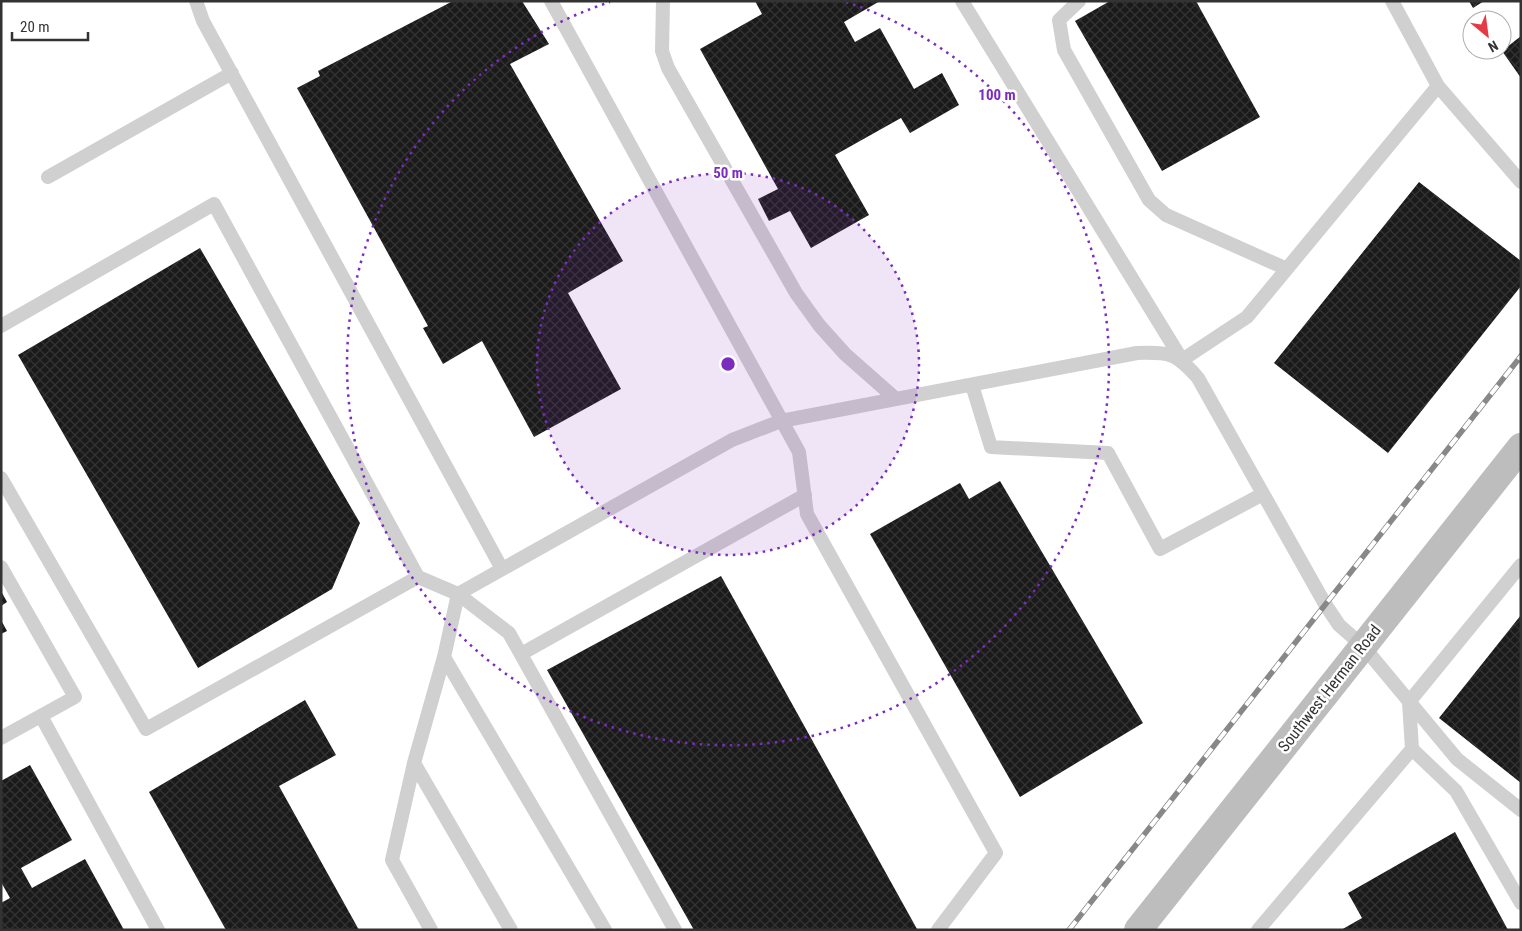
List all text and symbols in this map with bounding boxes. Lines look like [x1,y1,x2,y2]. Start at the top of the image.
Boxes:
scale bar [12,10,89,42]
north arrow [1462,10,1512,60]
text: 20 m [20,18,50,36]
text: N [1486,37,1501,55]
text: 100 m [978,86,1016,104]
text: 50 m [713,164,743,182]
centre of rings [719,355,737,373]
street label: Southwest Herman Road [1274,621,1385,755]

